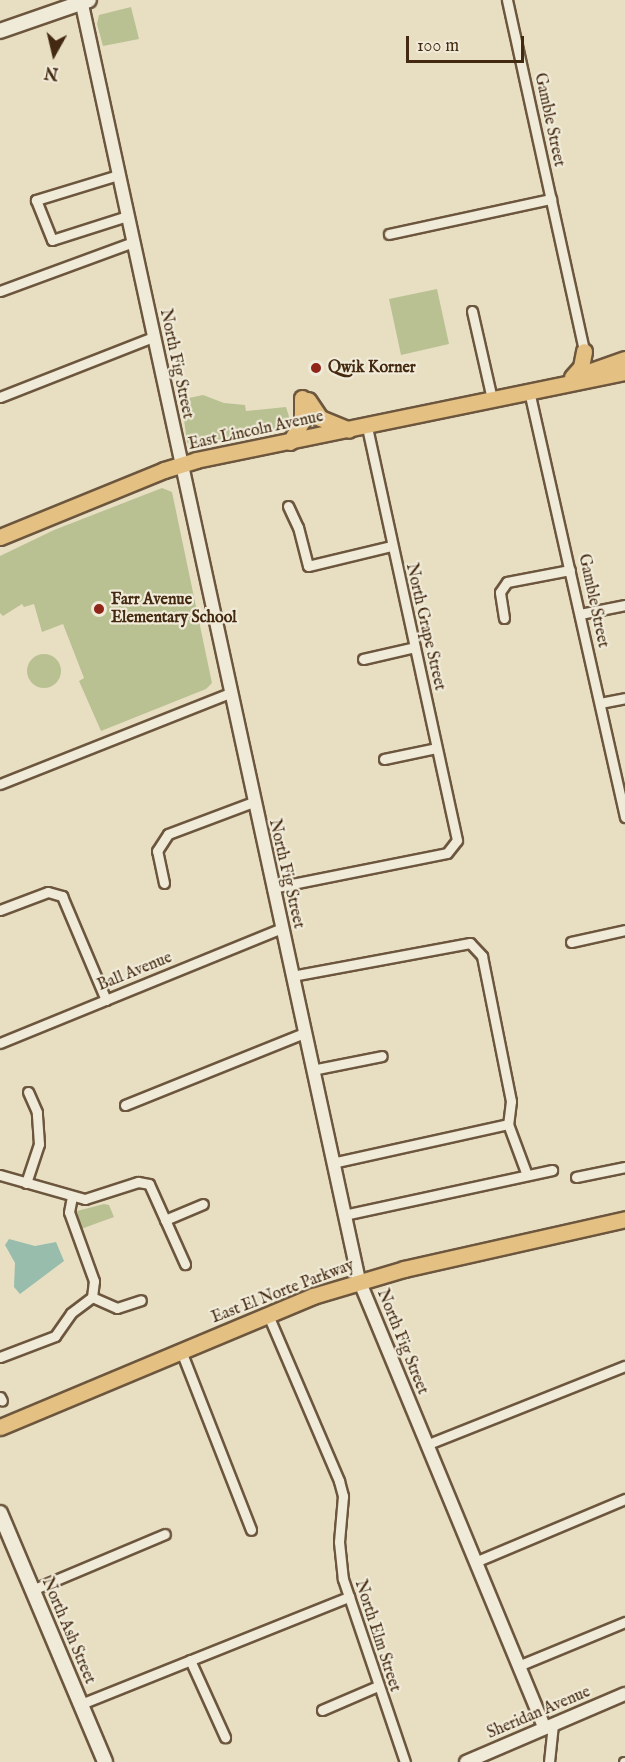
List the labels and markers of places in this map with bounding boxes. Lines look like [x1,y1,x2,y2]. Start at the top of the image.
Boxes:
place label: Qwik Korner [328,358,416,378]
marker: Qwik Korner [309,361,323,375]
place label: Farr Avenue Elementary School [111,590,237,628]
marker: Farr Avenue Elementary School [92,602,106,616]

